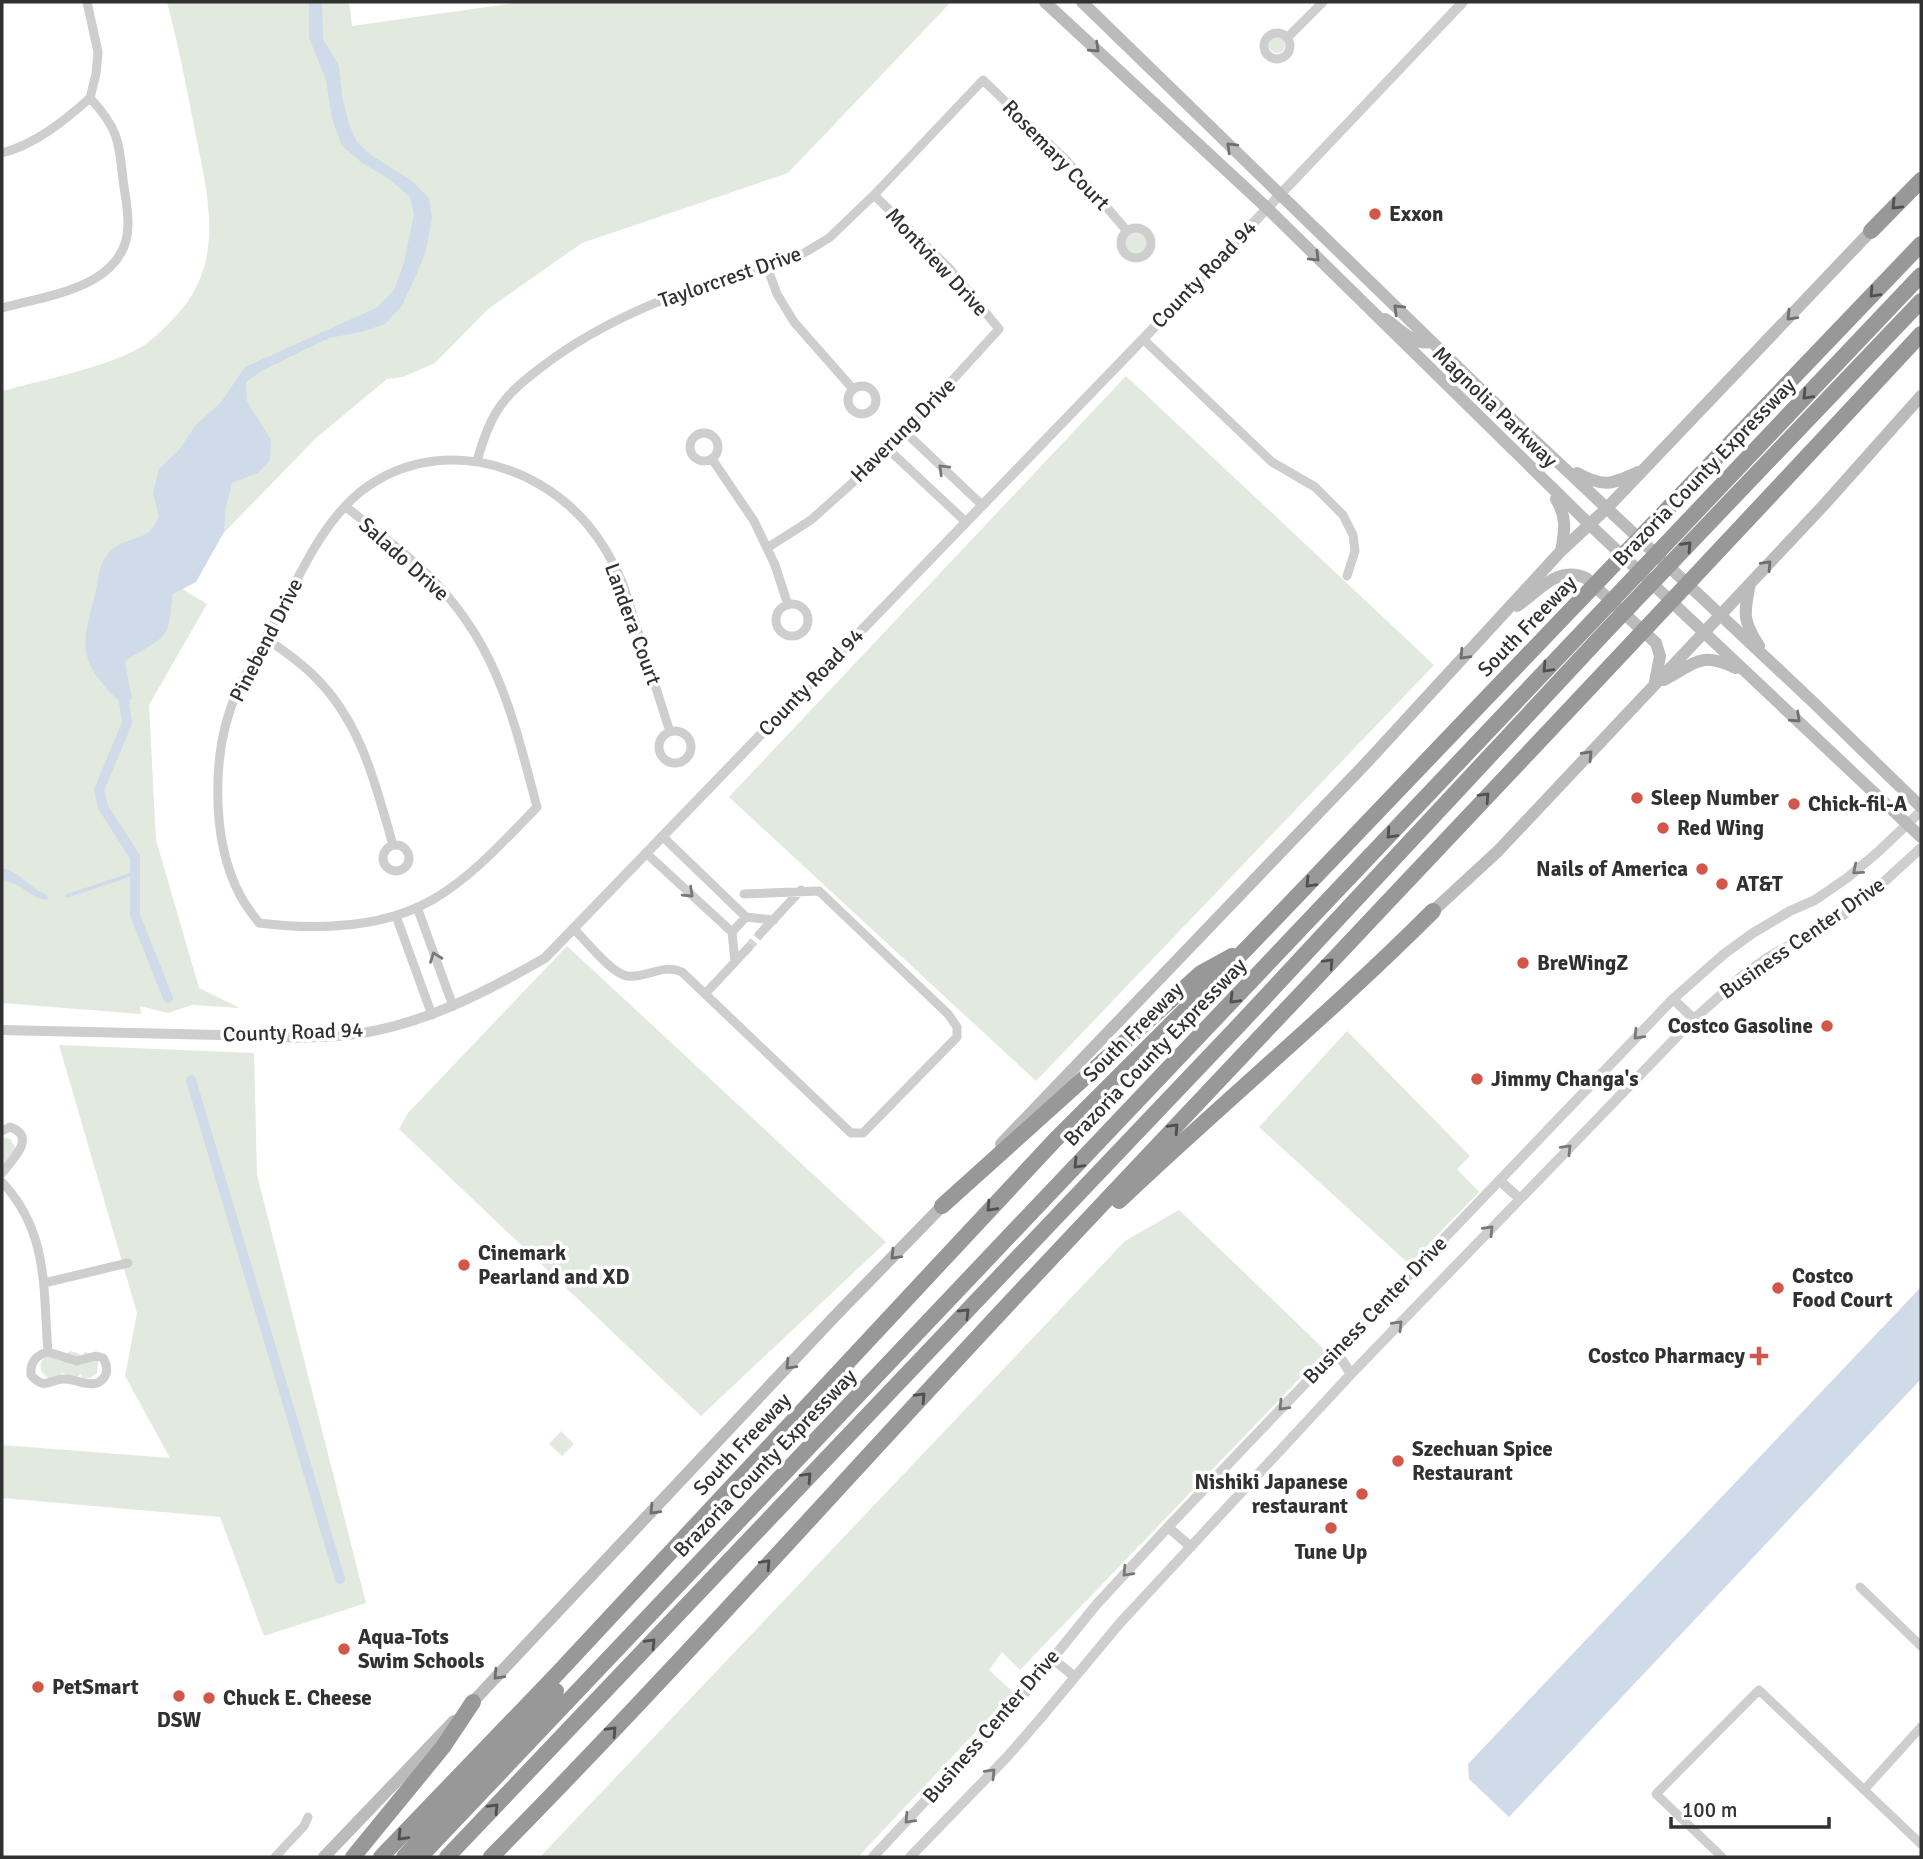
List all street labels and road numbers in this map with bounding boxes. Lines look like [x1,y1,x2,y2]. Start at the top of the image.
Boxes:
street label: Rosemary Court [997,94,1115,216]
street label: Montview Drive [880,202,994,322]
street label: County Road 94 [1146,214,1262,334]
street label: Taylorcrest Drive [655,240,805,314]
street label: Magnolia Parkway [1427,341,1563,473]
street label: Haverung Drive [845,372,961,488]
street label: Brazoria County Expressway [1607,372,1801,572]
street label: Salado Drive [353,512,455,606]
street label: Landera Court [599,560,667,688]
street label: South Freeway [1472,570,1582,682]
street label: Pinebend Drive [224,574,308,706]
street label: County Road 94 [753,622,869,742]
street label: Business Center Drive [1714,871,1890,1005]
street label: Brazoria County Expressway [1058,952,1252,1152]
street label: South Freeway [1077,976,1189,1088]
street label: County Road 94 [222,1017,364,1047]
street label: Business Center Drive [1298,1231,1452,1389]
street label: Brazoria County Expressway [668,1363,862,1563]
street label: South Freeway [688,1387,796,1501]
street label: Business Center Drive [917,1644,1065,1808]

